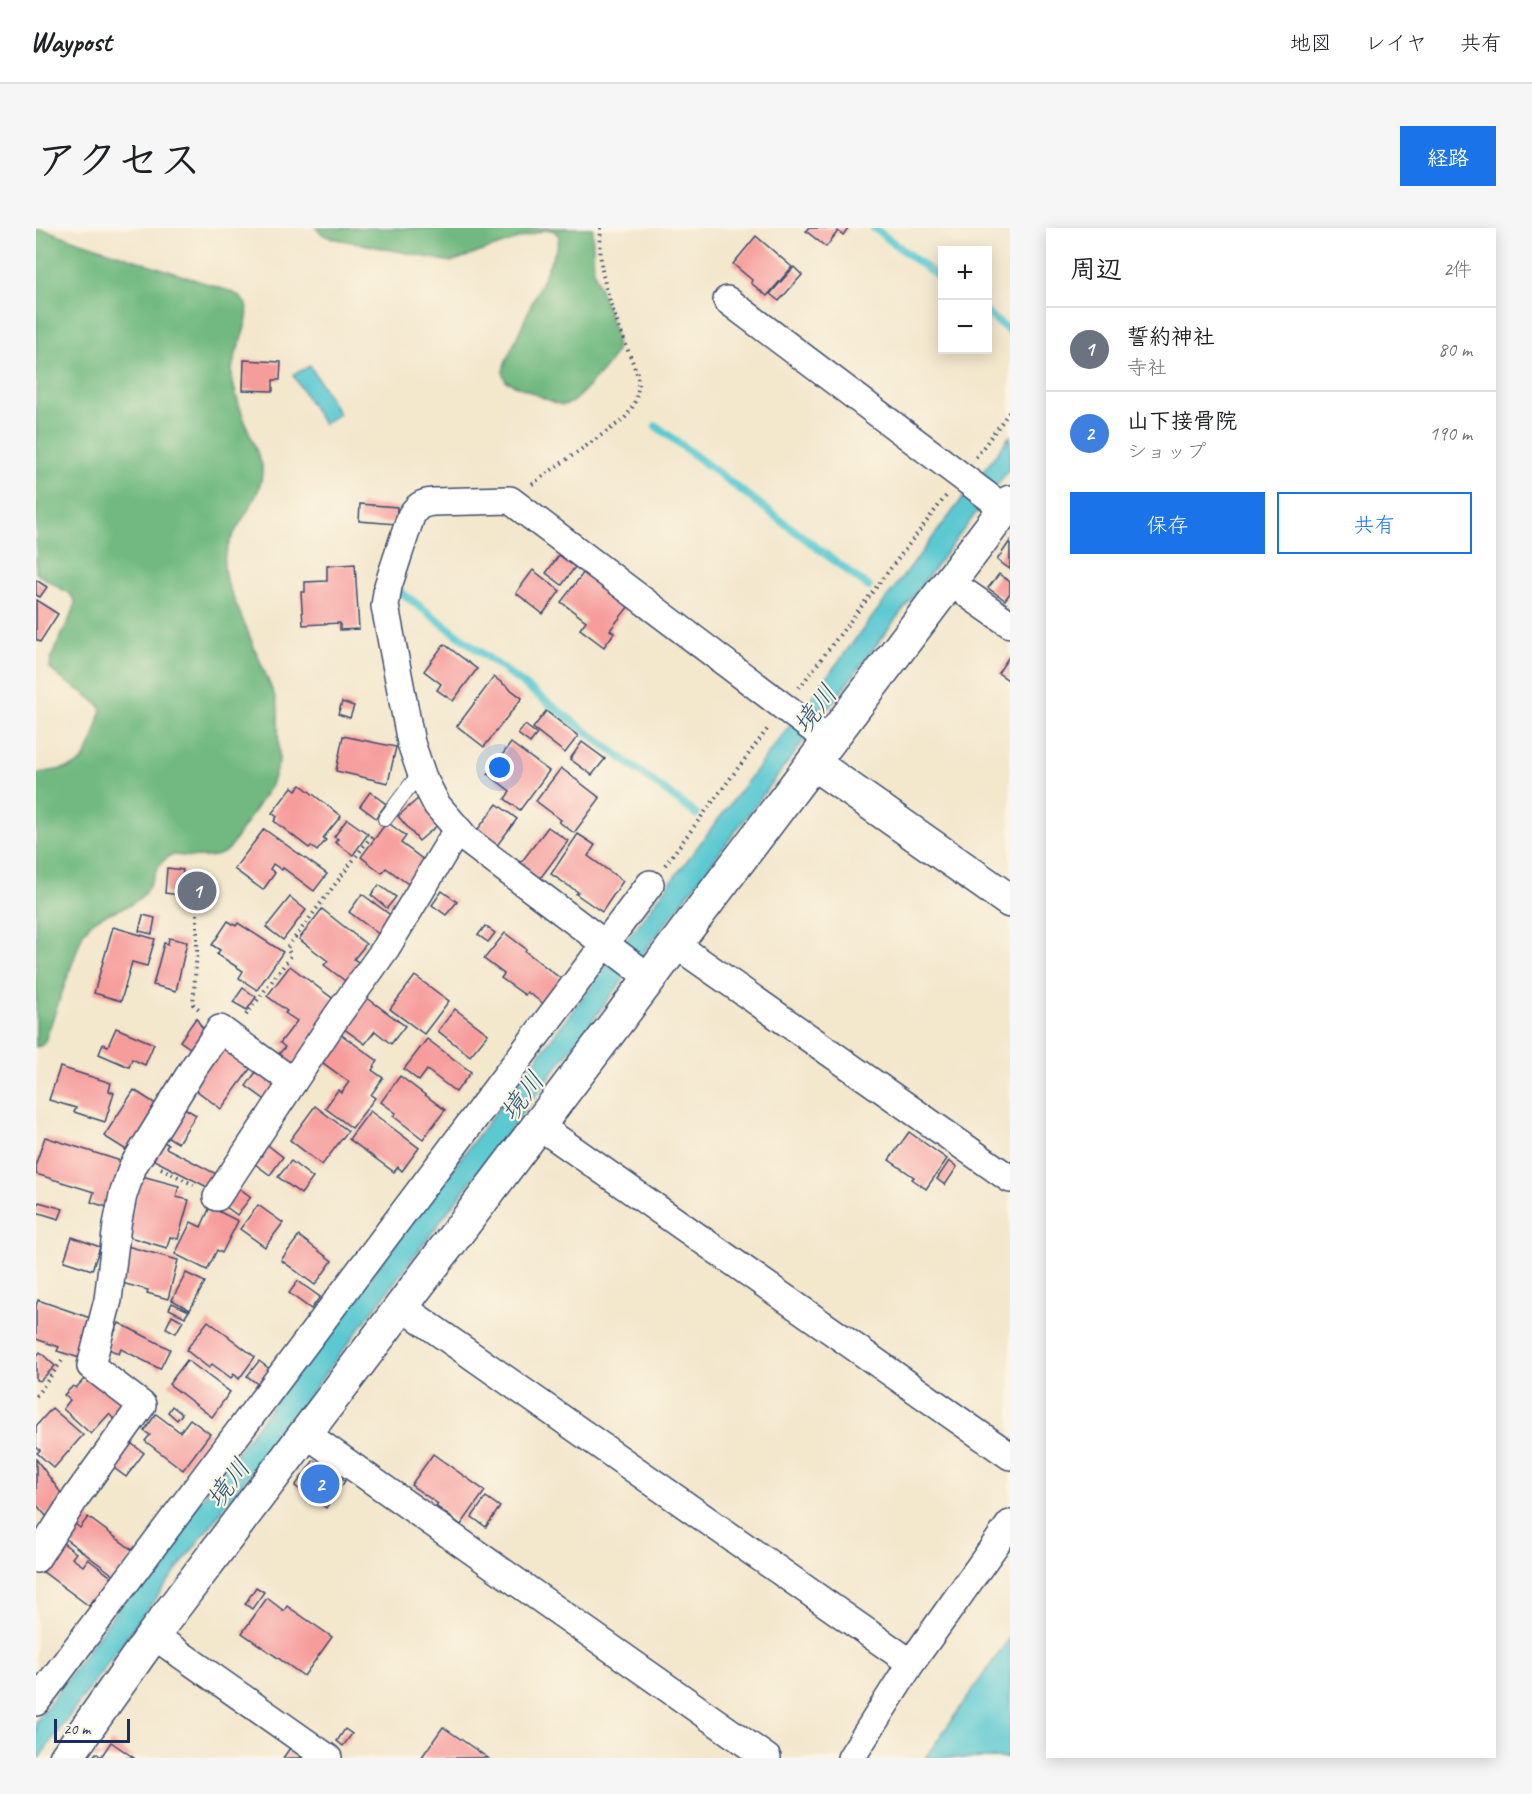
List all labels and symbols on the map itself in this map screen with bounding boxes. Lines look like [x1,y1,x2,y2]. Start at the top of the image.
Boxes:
water label: 境川 [785,677,845,741]
your location [485,753,514,782]
pin: 1 [178,868,216,914]
water label: 境川 [492,1064,552,1128]
water label: 境川 [198,1451,258,1515]
pin: 2 [300,1462,340,1506]
scale bar [54,1716,130,1744]

